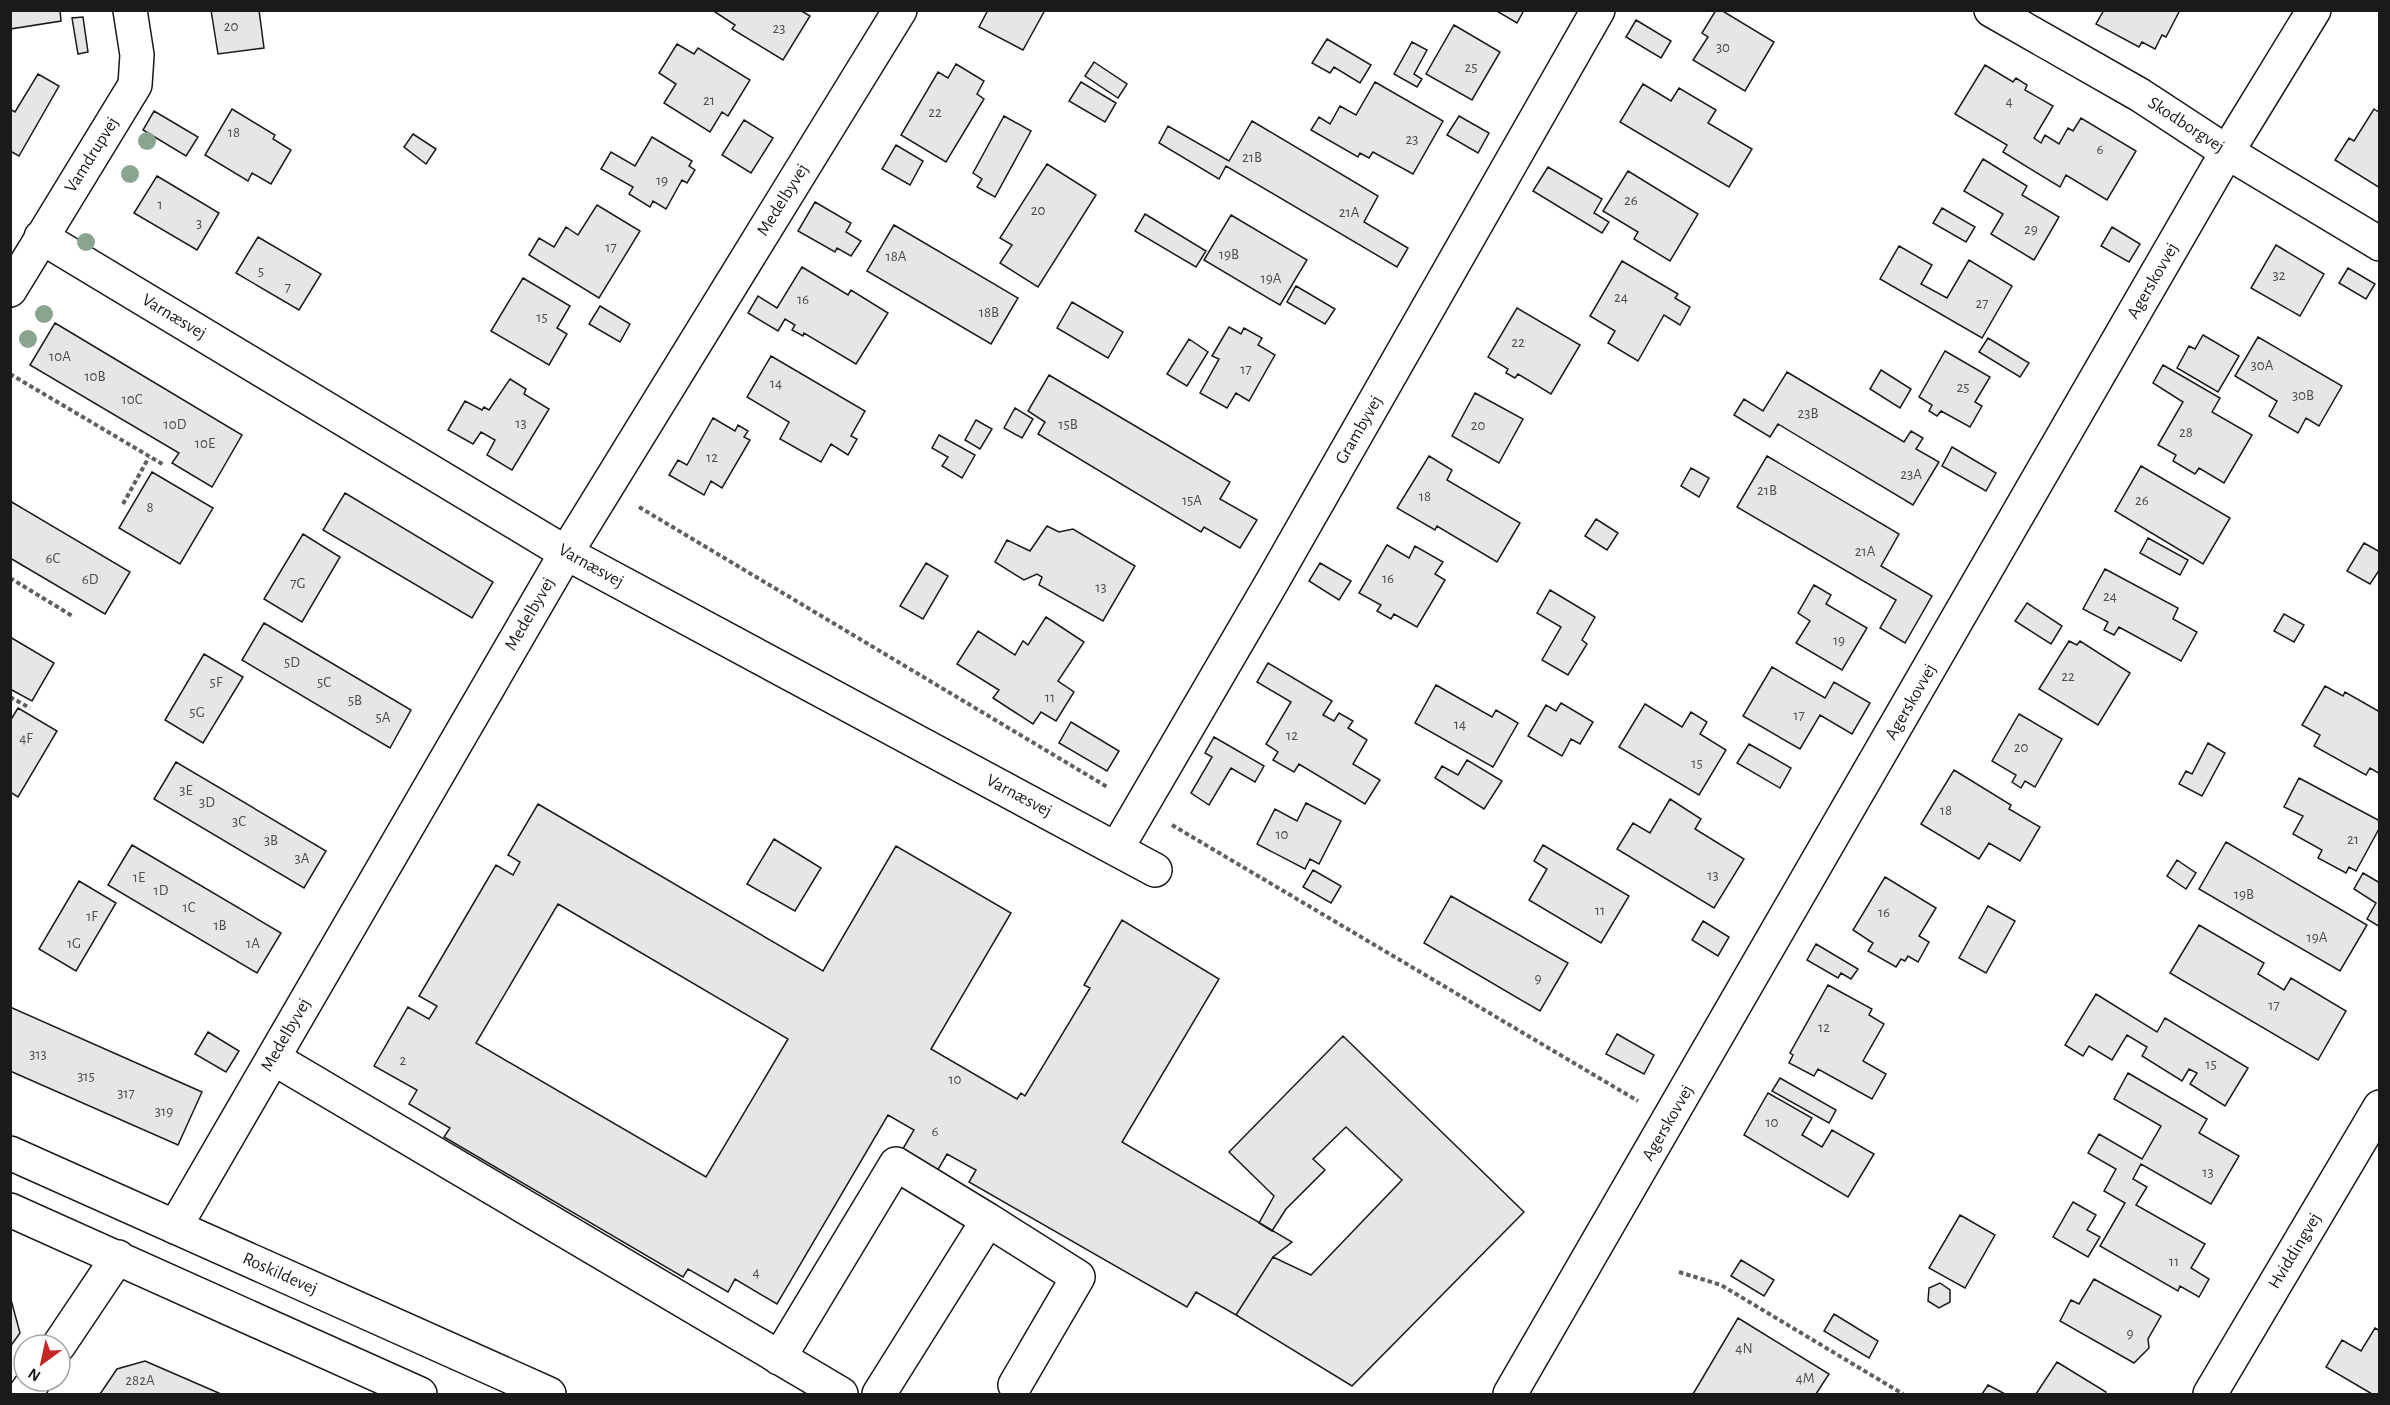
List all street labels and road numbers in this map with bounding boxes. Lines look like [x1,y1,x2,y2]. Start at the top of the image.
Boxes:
street label: Skodborgvej [2144,94,2228,156]
street label: Vamdrupvej [62,114,122,196]
street label: Medelbyvej [754,161,812,239]
street label: Agerskovvej [2124,240,2182,322]
street label: Varnæsvej [139,291,209,343]
street label: Grambyvej [1332,393,1386,467]
street label: Varnæsvej [555,541,627,591]
street label: Medelbyvej [502,574,558,654]
street label: Agerskovvej [1882,661,1940,743]
street label: Varnæsvej [983,771,1055,821]
street label: Medelbyvej [258,995,314,1075]
street label: Agerskovvej [1639,1082,1697,1164]
street label: Hviddingvej [2265,1210,2325,1292]
street label: Roskildevej [240,1250,320,1298]

